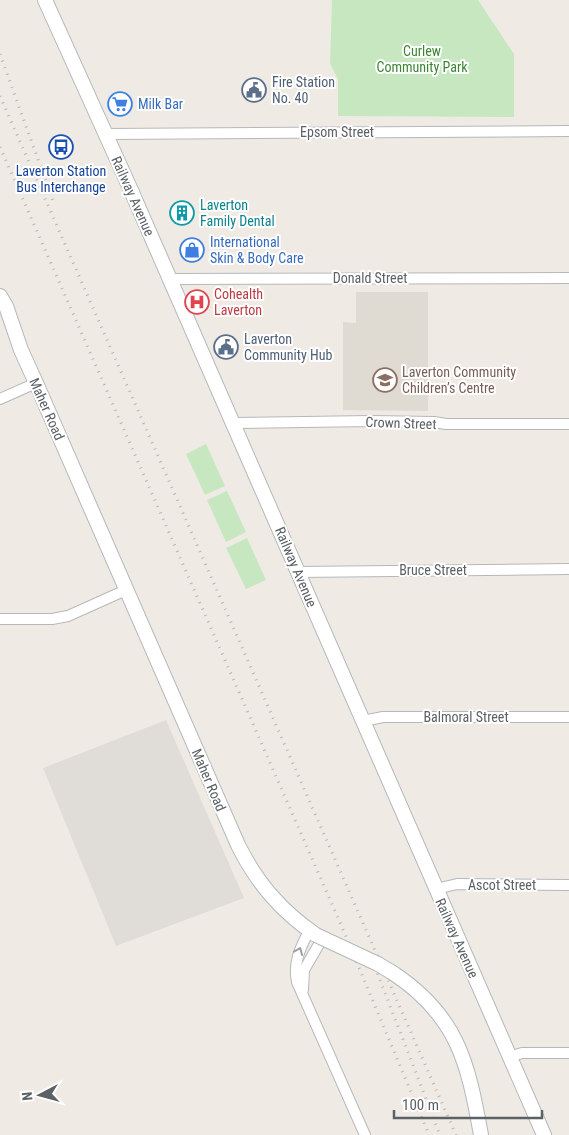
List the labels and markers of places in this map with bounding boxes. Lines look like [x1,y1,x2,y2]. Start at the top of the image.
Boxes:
place label: Fire Station No. 40 [272,74,335,106]
public building icon: Fire Station No. 40 [241,77,267,103]
supermarket icon: Milk Bar [107,91,133,117]
place label: Milk Bar [138,96,183,112]
bus stop icon: Laverton Station Bus Interchange [48,134,74,160]
place label: Laverton Station Bus Interchange [16,163,106,195]
place label: Laverton Family Dental [200,197,275,229]
building icon: Laverton Family Dental [169,200,195,226]
place label: International Skin & Body Care [210,234,304,266]
shop icon: International Skin & Body Care [179,237,205,263]
place label: Cohealth Laverton [214,286,263,318]
hospital icon: Cohealth Laverton [184,289,210,315]
place label: Laverton Community Hub [244,331,332,363]
public building icon: Laverton Community Hub [213,334,239,360]
place label: Laverton Community Children’s Centre [402,364,516,396]
school or university icon: Laverton Community Children’s Centre [372,367,398,393]

